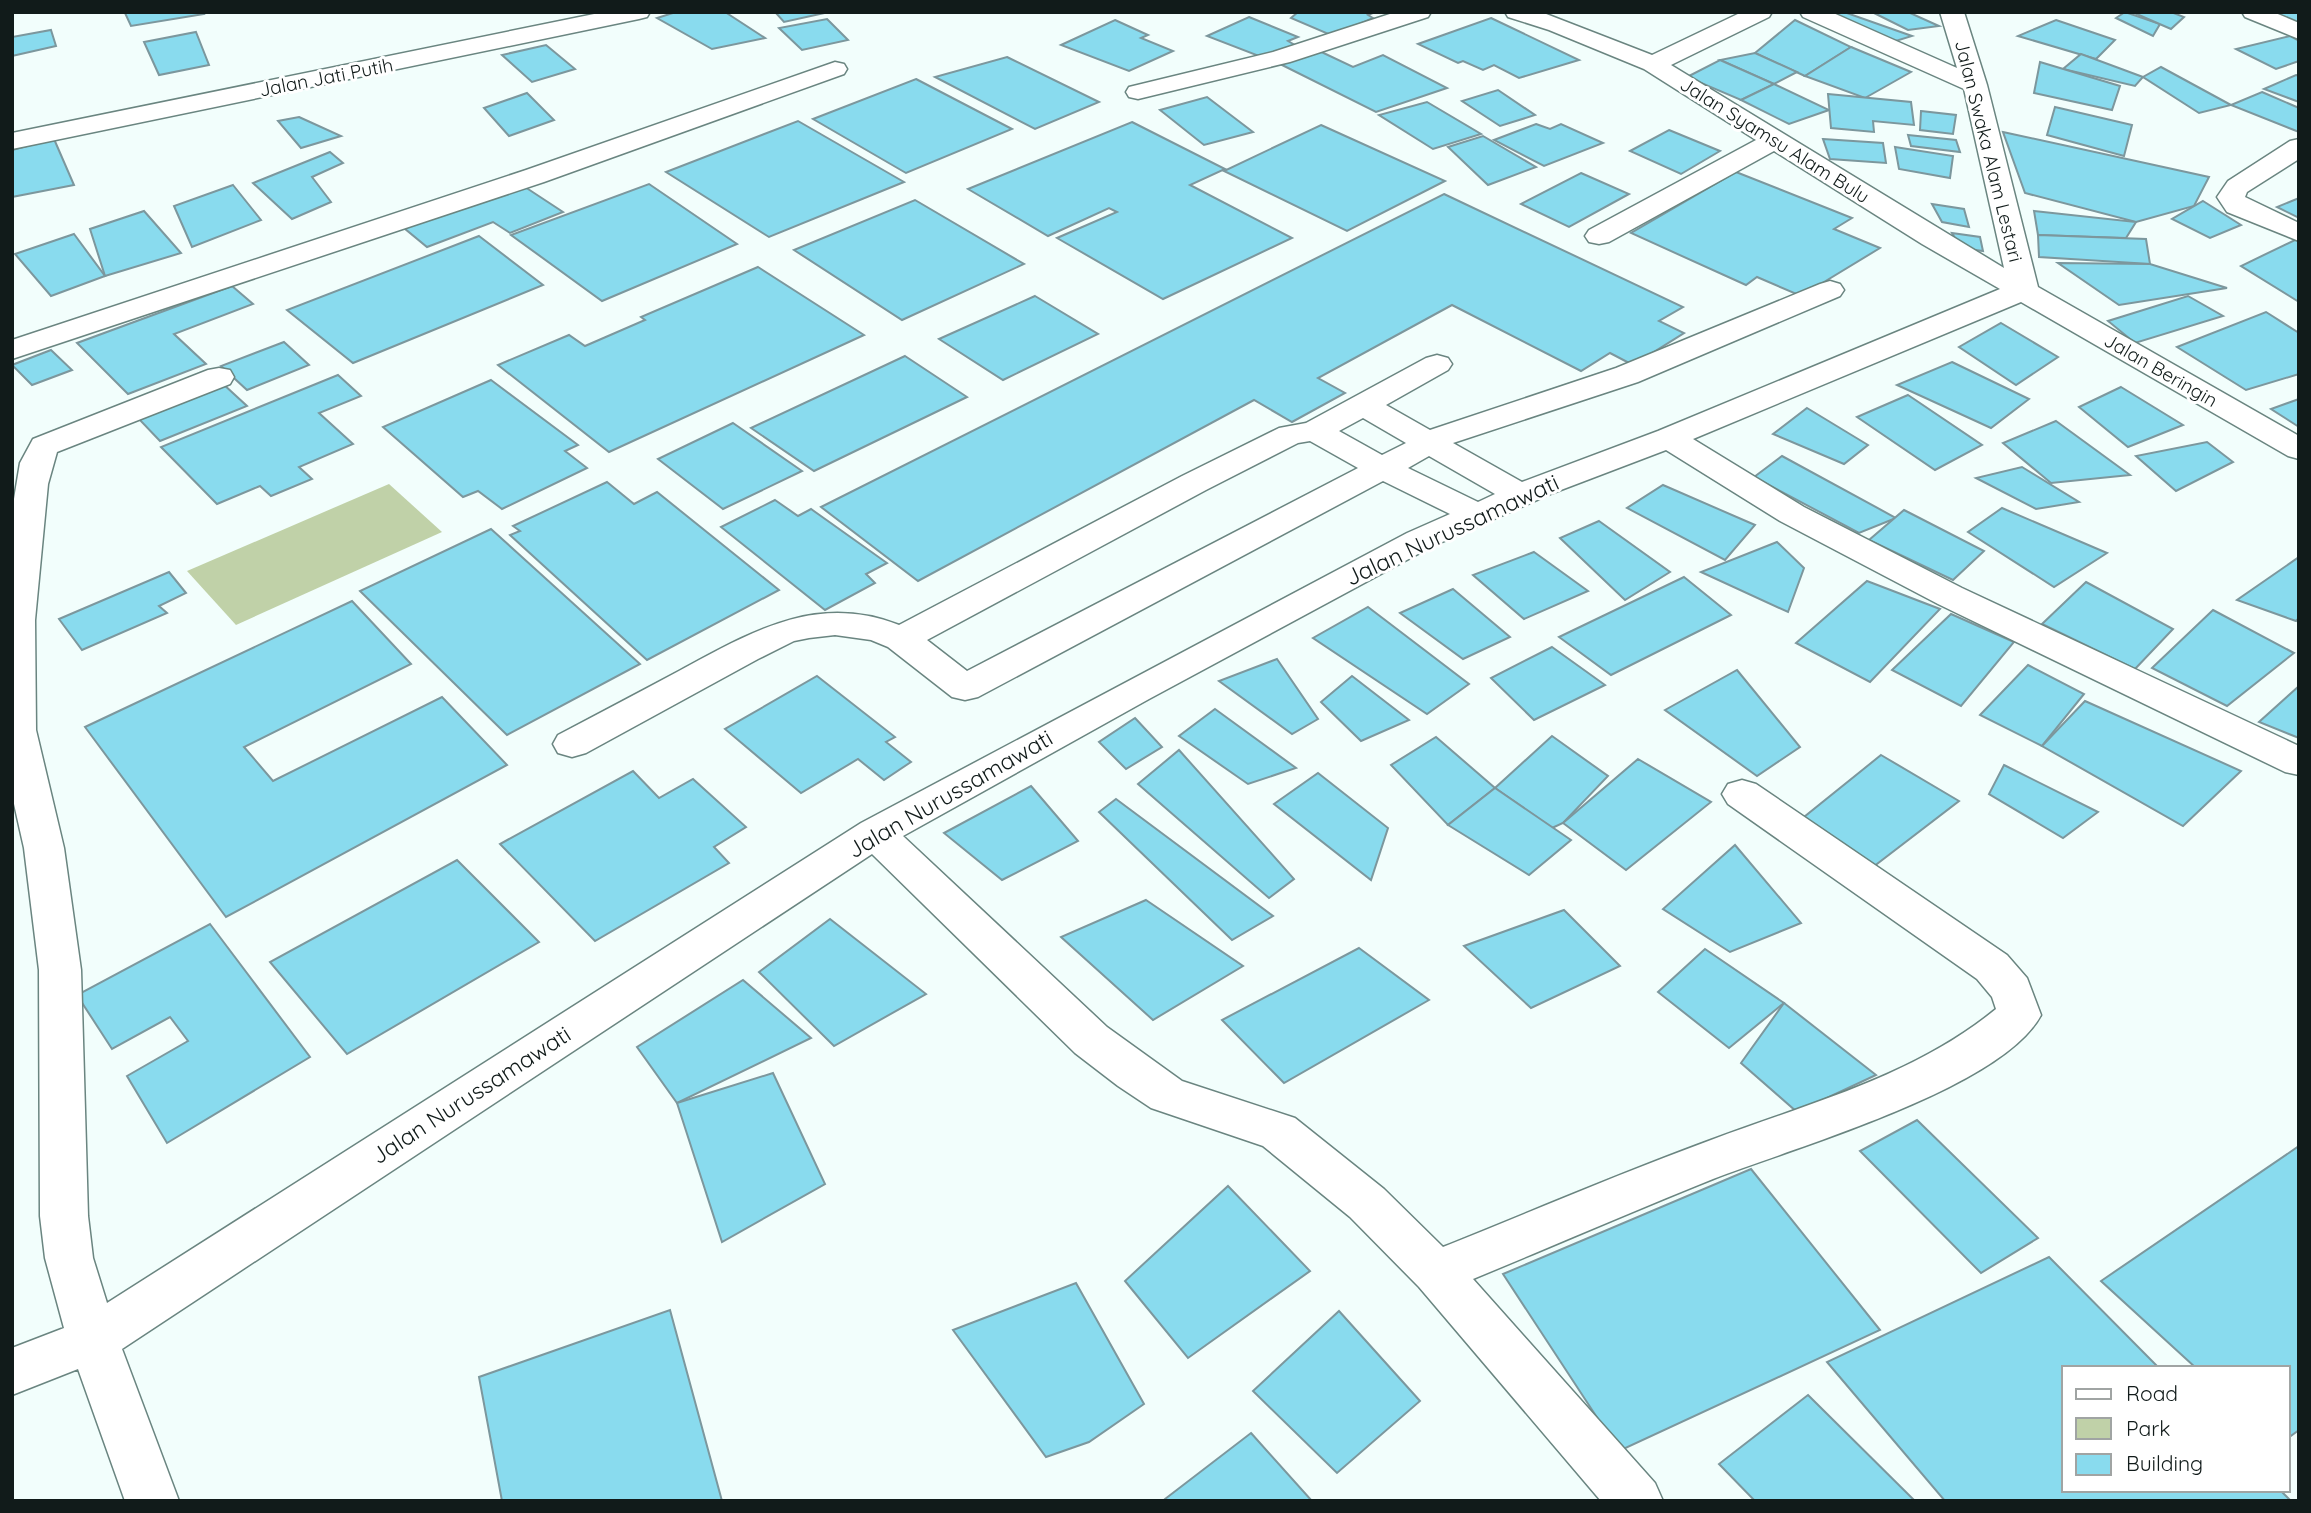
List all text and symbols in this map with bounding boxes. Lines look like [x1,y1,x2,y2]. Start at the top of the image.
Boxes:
street label: Jalan Swaka Alam Lestari [1950,38,2028,264]
street label: Jalan Jati Putih [257,52,395,102]
street label: Jalan Syamsu Alam Bulu [1676,72,1874,208]
street label: Jalan Beringin [2100,328,2222,412]
street label: Jalan Nurussamawati [1340,467,1563,592]
street label: Jalan Nurussamawati [842,723,1058,864]
street label: Jalan Nurussamawati [365,1019,576,1170]
legend [2062,1366,2290,1492]
text: Road [2126,1380,2178,1406]
text: Park [2126,1415,2170,1441]
text: Building [2126,1450,2203,1476]

